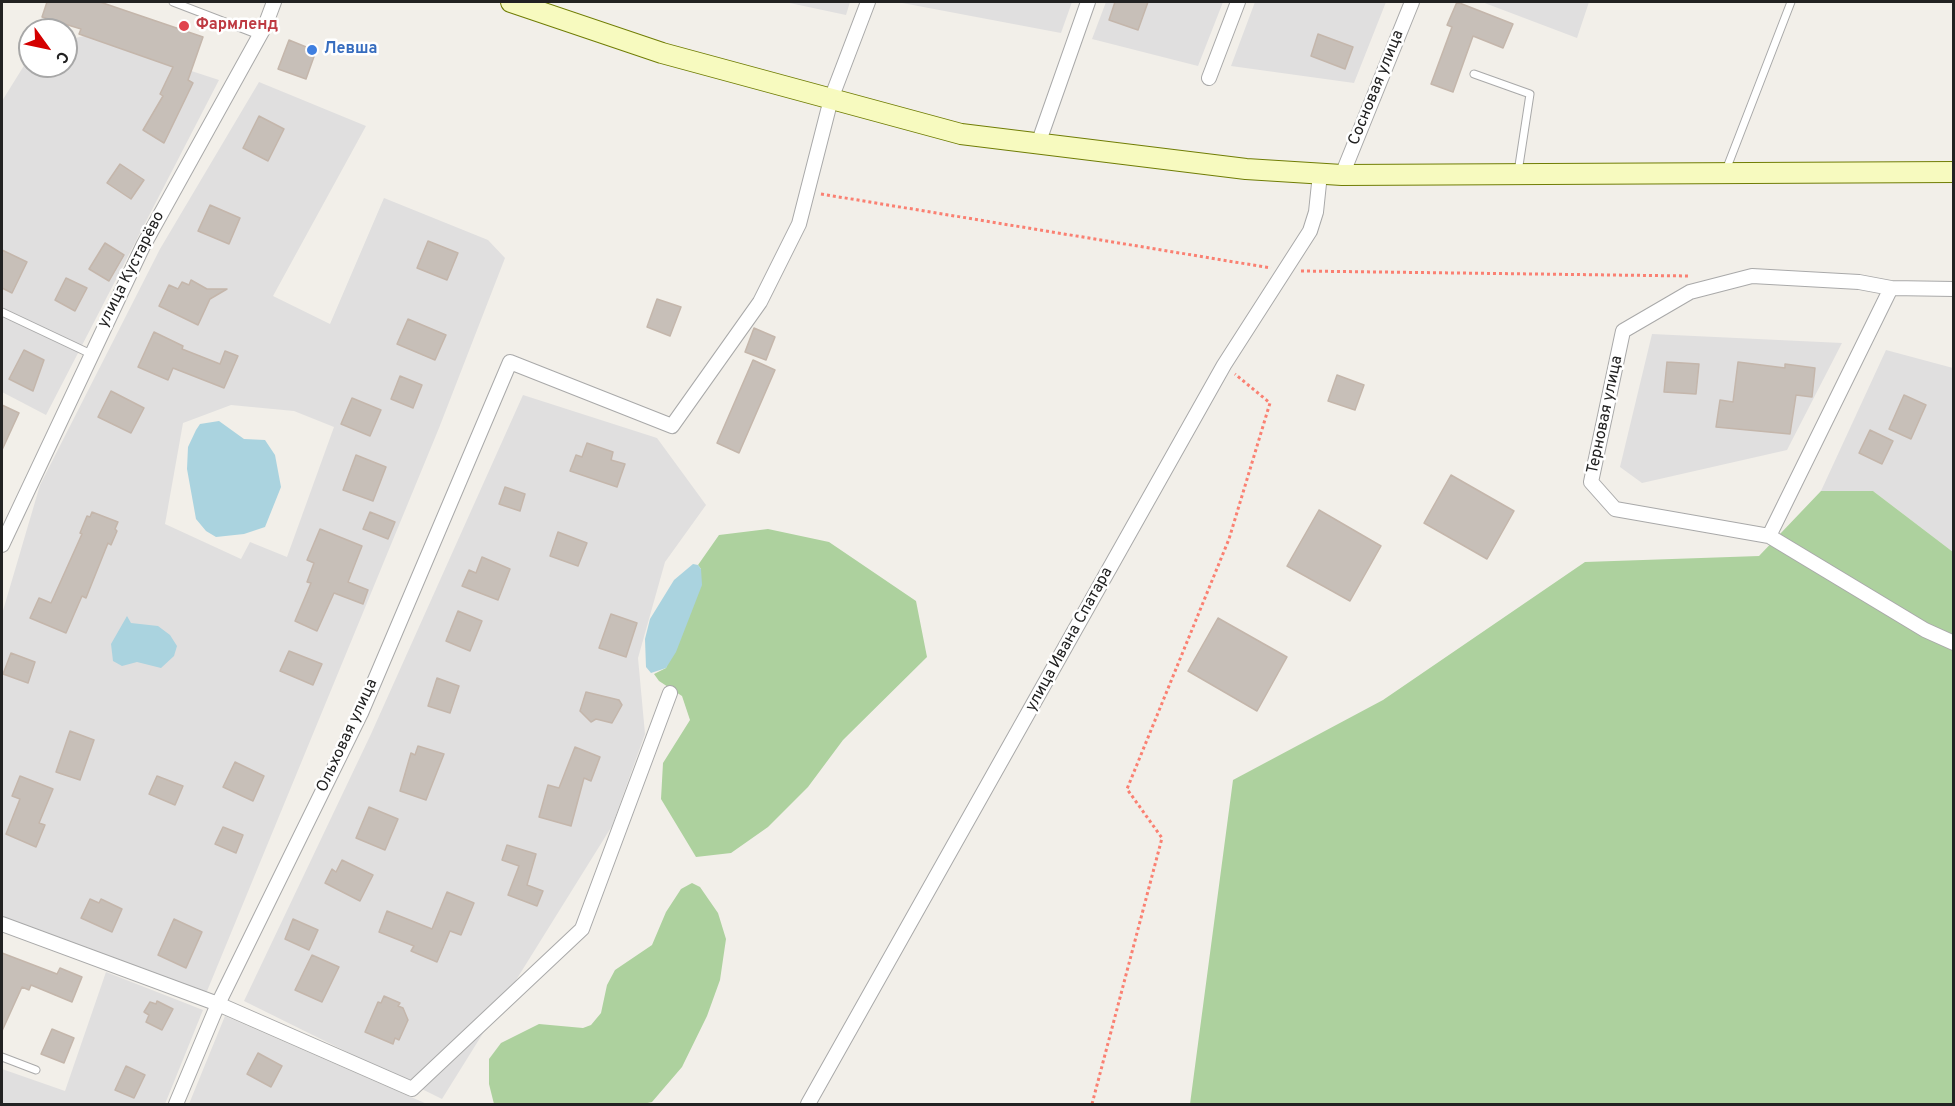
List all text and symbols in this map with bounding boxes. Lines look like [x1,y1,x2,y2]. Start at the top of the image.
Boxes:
place label: Фармленд [196,16,278,36]
north arrow [18,18,78,78]
marker: Фармленд [177,19,191,33]
street label: Сосновая улица [1345,28,1409,148]
place label: Левша [324,40,377,60]
marker: Левша [305,43,319,57]
text: С [50,47,73,66]
street label: улица Кустарёво [94,209,170,331]
street label: Терновая улица [1584,354,1628,476]
street label: улица Ивана Спатара [1022,565,1118,715]
street label: Ольховая улица [313,676,383,796]

